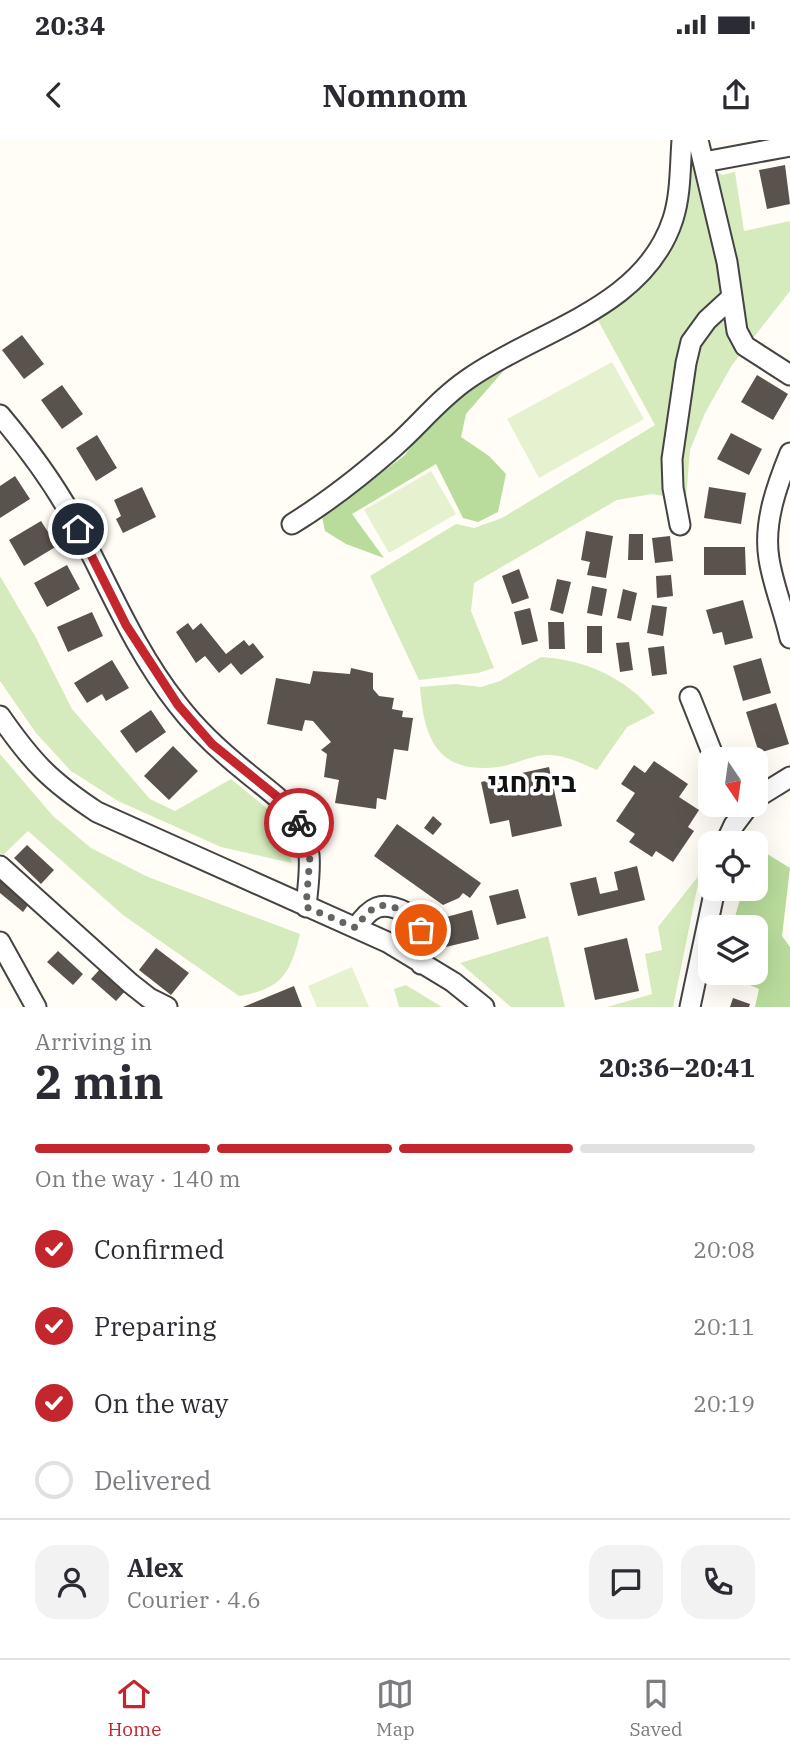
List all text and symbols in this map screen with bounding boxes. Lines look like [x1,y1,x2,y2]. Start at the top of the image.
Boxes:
text: 20:34 [35,8,105,42]
text: Nomnom [322,74,468,116]
icon: back [35,76,73,114]
icon: share [717,76,755,114]
pin [48,499,108,559]
icon: home [59,510,97,548]
north arrow [698,747,768,817]
map controls [698,747,768,985]
district label: בית חגי [488,763,576,800]
courier [264,788,334,858]
icon: bike [280,804,318,842]
button: locate [698,831,768,901]
pin [391,900,451,960]
icon: bag [402,911,440,949]
button: layers [698,915,768,985]
text: Arriving in [35,1026,152,1056]
text: 20:36–20:41 [599,1050,755,1084]
text: 2 min [35,1052,164,1112]
text: On the way · 140 m [35,1163,241,1193]
icon: check [35,1230,73,1268]
text: Confirmed [94,1232,225,1266]
text: 20:08 [693,1234,755,1264]
icon: check [35,1307,73,1345]
text: Preparing [94,1309,216,1343]
text: 20:11 [693,1311,755,1341]
icon: check [35,1384,73,1422]
text: On the way [94,1386,228,1420]
text: 20:19 [693,1388,755,1418]
text: Delivered [94,1463,211,1497]
button: person [35,1545,109,1619]
button: chat [589,1545,663,1619]
button: phone [681,1545,755,1619]
text: Alex [127,1550,183,1584]
text: Courier · 4.6 [127,1584,261,1614]
tab: Home [107,1675,161,1741]
tab: Map [376,1675,415,1741]
tab: Saved [629,1675,683,1741]

